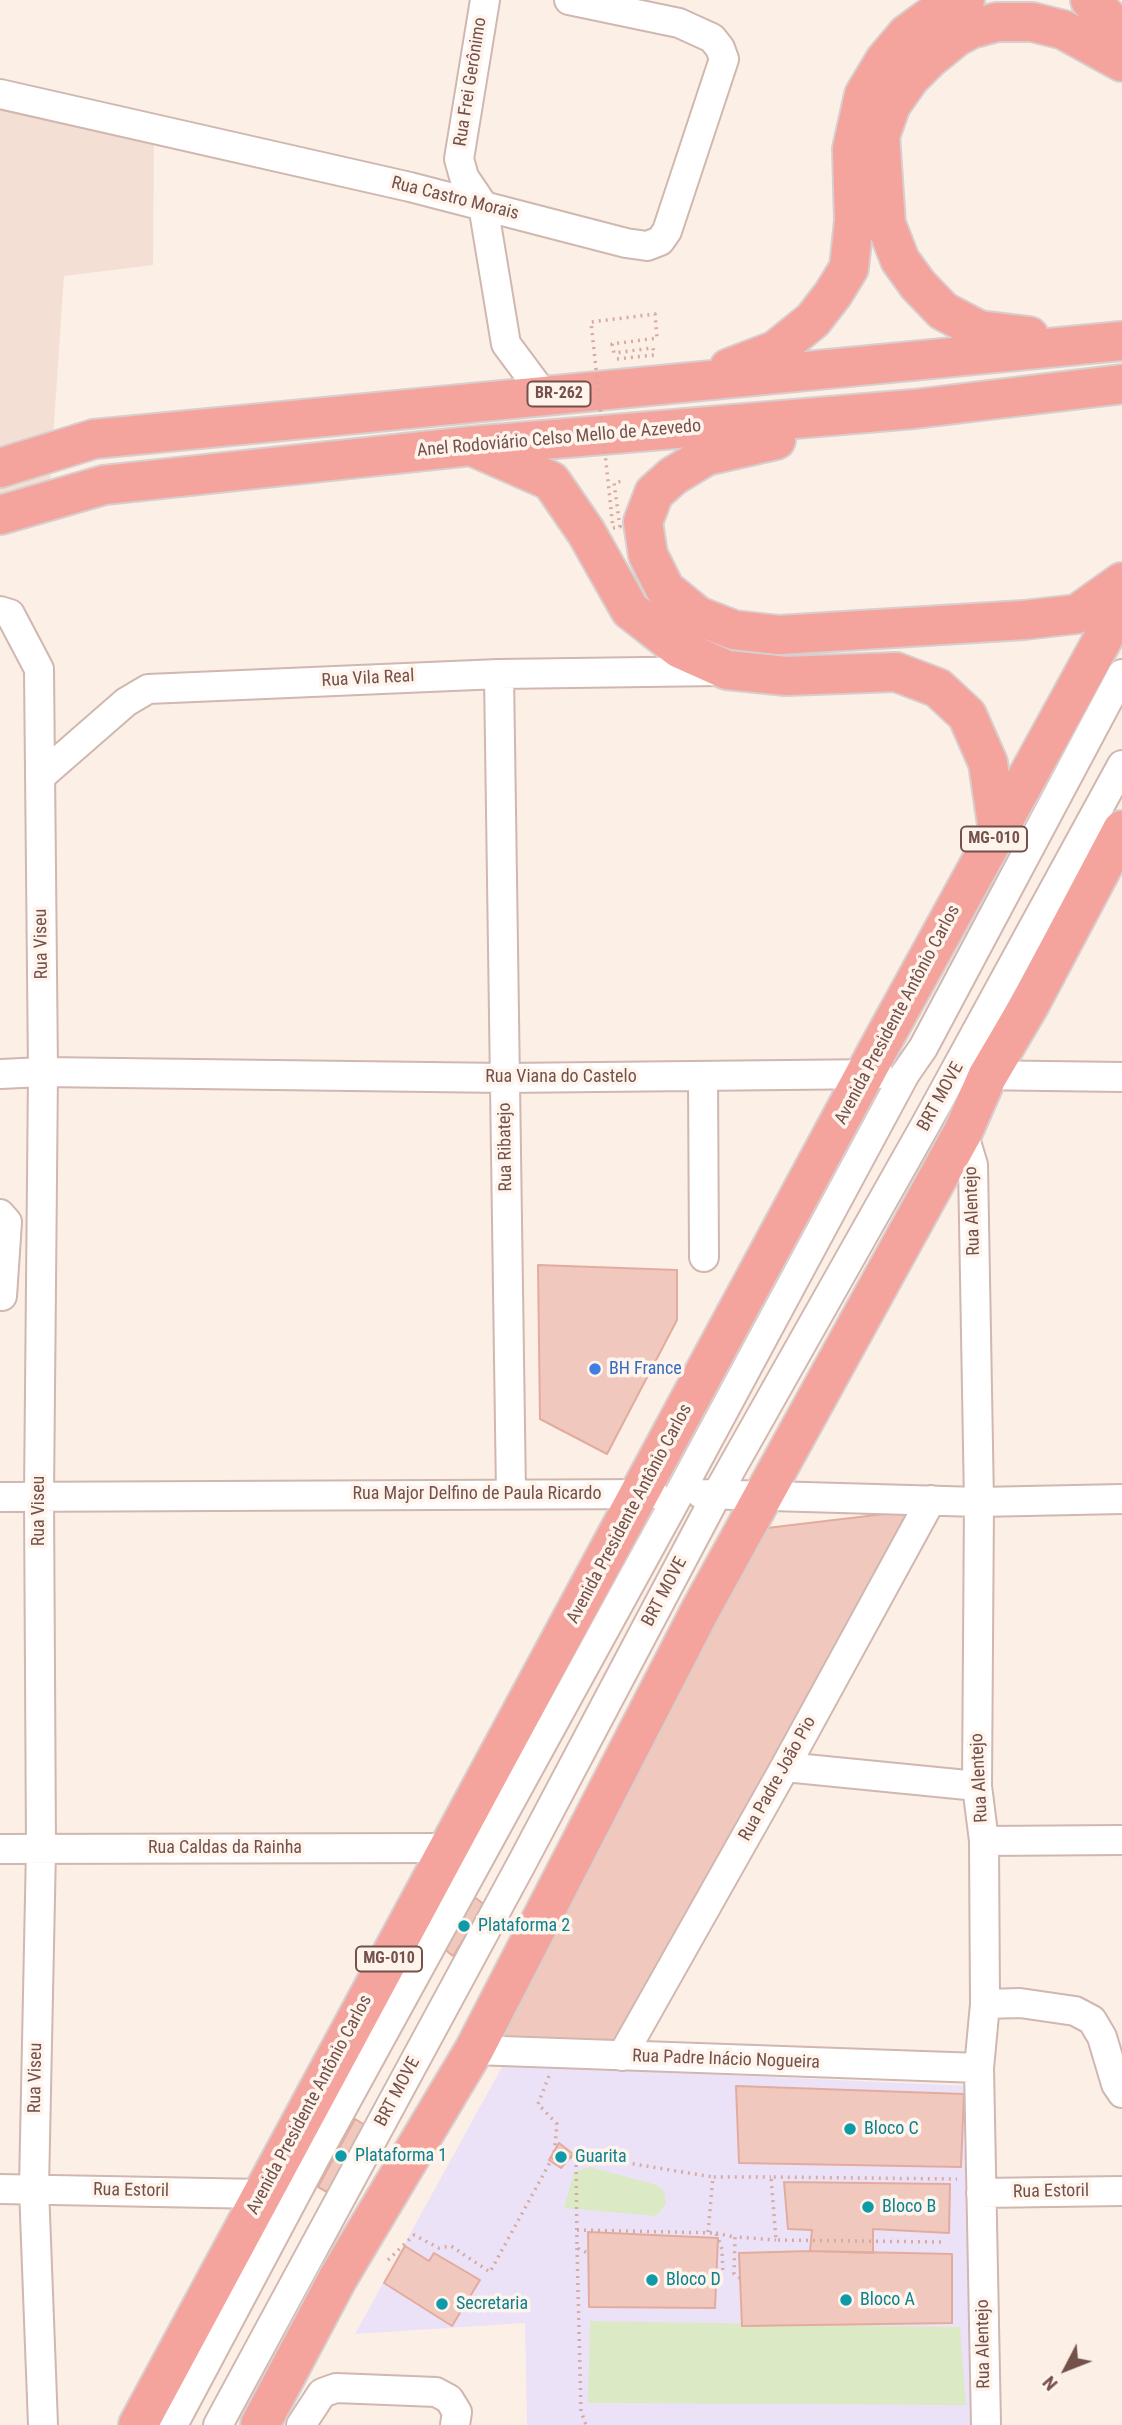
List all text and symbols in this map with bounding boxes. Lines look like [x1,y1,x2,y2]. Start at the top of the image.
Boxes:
street label: Rua Frei Gerônimo [450,16,492,148]
street label: Rua Castro Morais [389,173,521,225]
road number: BR-262 [528,382,590,406]
street label: Anel Rodoviário Celso Mello de Azevedo [416,416,702,462]
street label: Rua Vila Real [321,666,415,692]
road number: MG-010 [961,826,1027,852]
street label: Avenida Presidente Antônio Carlos [831,902,965,1128]
street label: Rua Viseu [31,909,53,979]
street label: BRT MOVE [913,1059,969,1135]
street label: Rua Viana do Castelo [485,1066,637,1088]
street label: Rua Ribatejo [494,1102,518,1192]
street label: Rua Alentejo [961,1166,985,1256]
place label: BH France [609,1358,682,1380]
marker: BH France [587,1361,603,1377]
street label: Avenida Presidente Antônio Carlos [563,1401,697,1627]
street label: Rua Viseu [28,1476,50,1546]
street label: Rua Major Delfino de Paula Ricardo [353,1483,601,1505]
street label: BRT MOVE [638,1554,692,1630]
street label: Rua Padre João Pio [735,1713,821,1845]
street label: Rua Alentejo [967,1733,993,1823]
street label: Rua Caldas da Rainha [148,1837,302,1859]
place label: Plataforma 2 [478,1915,570,1937]
marker: Plataforma 2 [456,1918,472,1934]
road number: MG-010 [356,1946,422,1971]
street label: Avenida Presidente Antônio Carlos [243,1992,377,2218]
street label: Rua Viseu [25,2043,47,2113]
street label: Rua Padre Inácio Nogueira [632,2046,820,2074]
street label: BRT MOVE [371,2054,425,2130]
place label: Bloco C [864,2118,919,2140]
marker: Bloco C [842,2121,858,2137]
place label: Plataforma 1 [355,2145,447,2167]
place label: Guarita [575,2146,627,2168]
marker: Plataforma 1 [333,2148,349,2164]
marker: Guarita [553,2149,569,2165]
street label: Rua Estoril [93,2180,169,2202]
street label: Rua Estoril [1013,2181,1089,2203]
place label: Bloco B [882,2196,936,2218]
marker: Bloco B [860,2199,876,2215]
place label: Bloco D [666,2269,721,2291]
marker: Bloco D [644,2272,660,2288]
place label: Bloco A [860,2289,915,2311]
marker: Bloco A [838,2292,854,2308]
place label: Secretaria [456,2293,528,2315]
marker: Secretaria [434,2296,450,2312]
street label: Rua Alentejo [972,2299,996,2389]
north arrow [1031,2334,1101,2404]
text: N [1038,2371,1062,2395]

